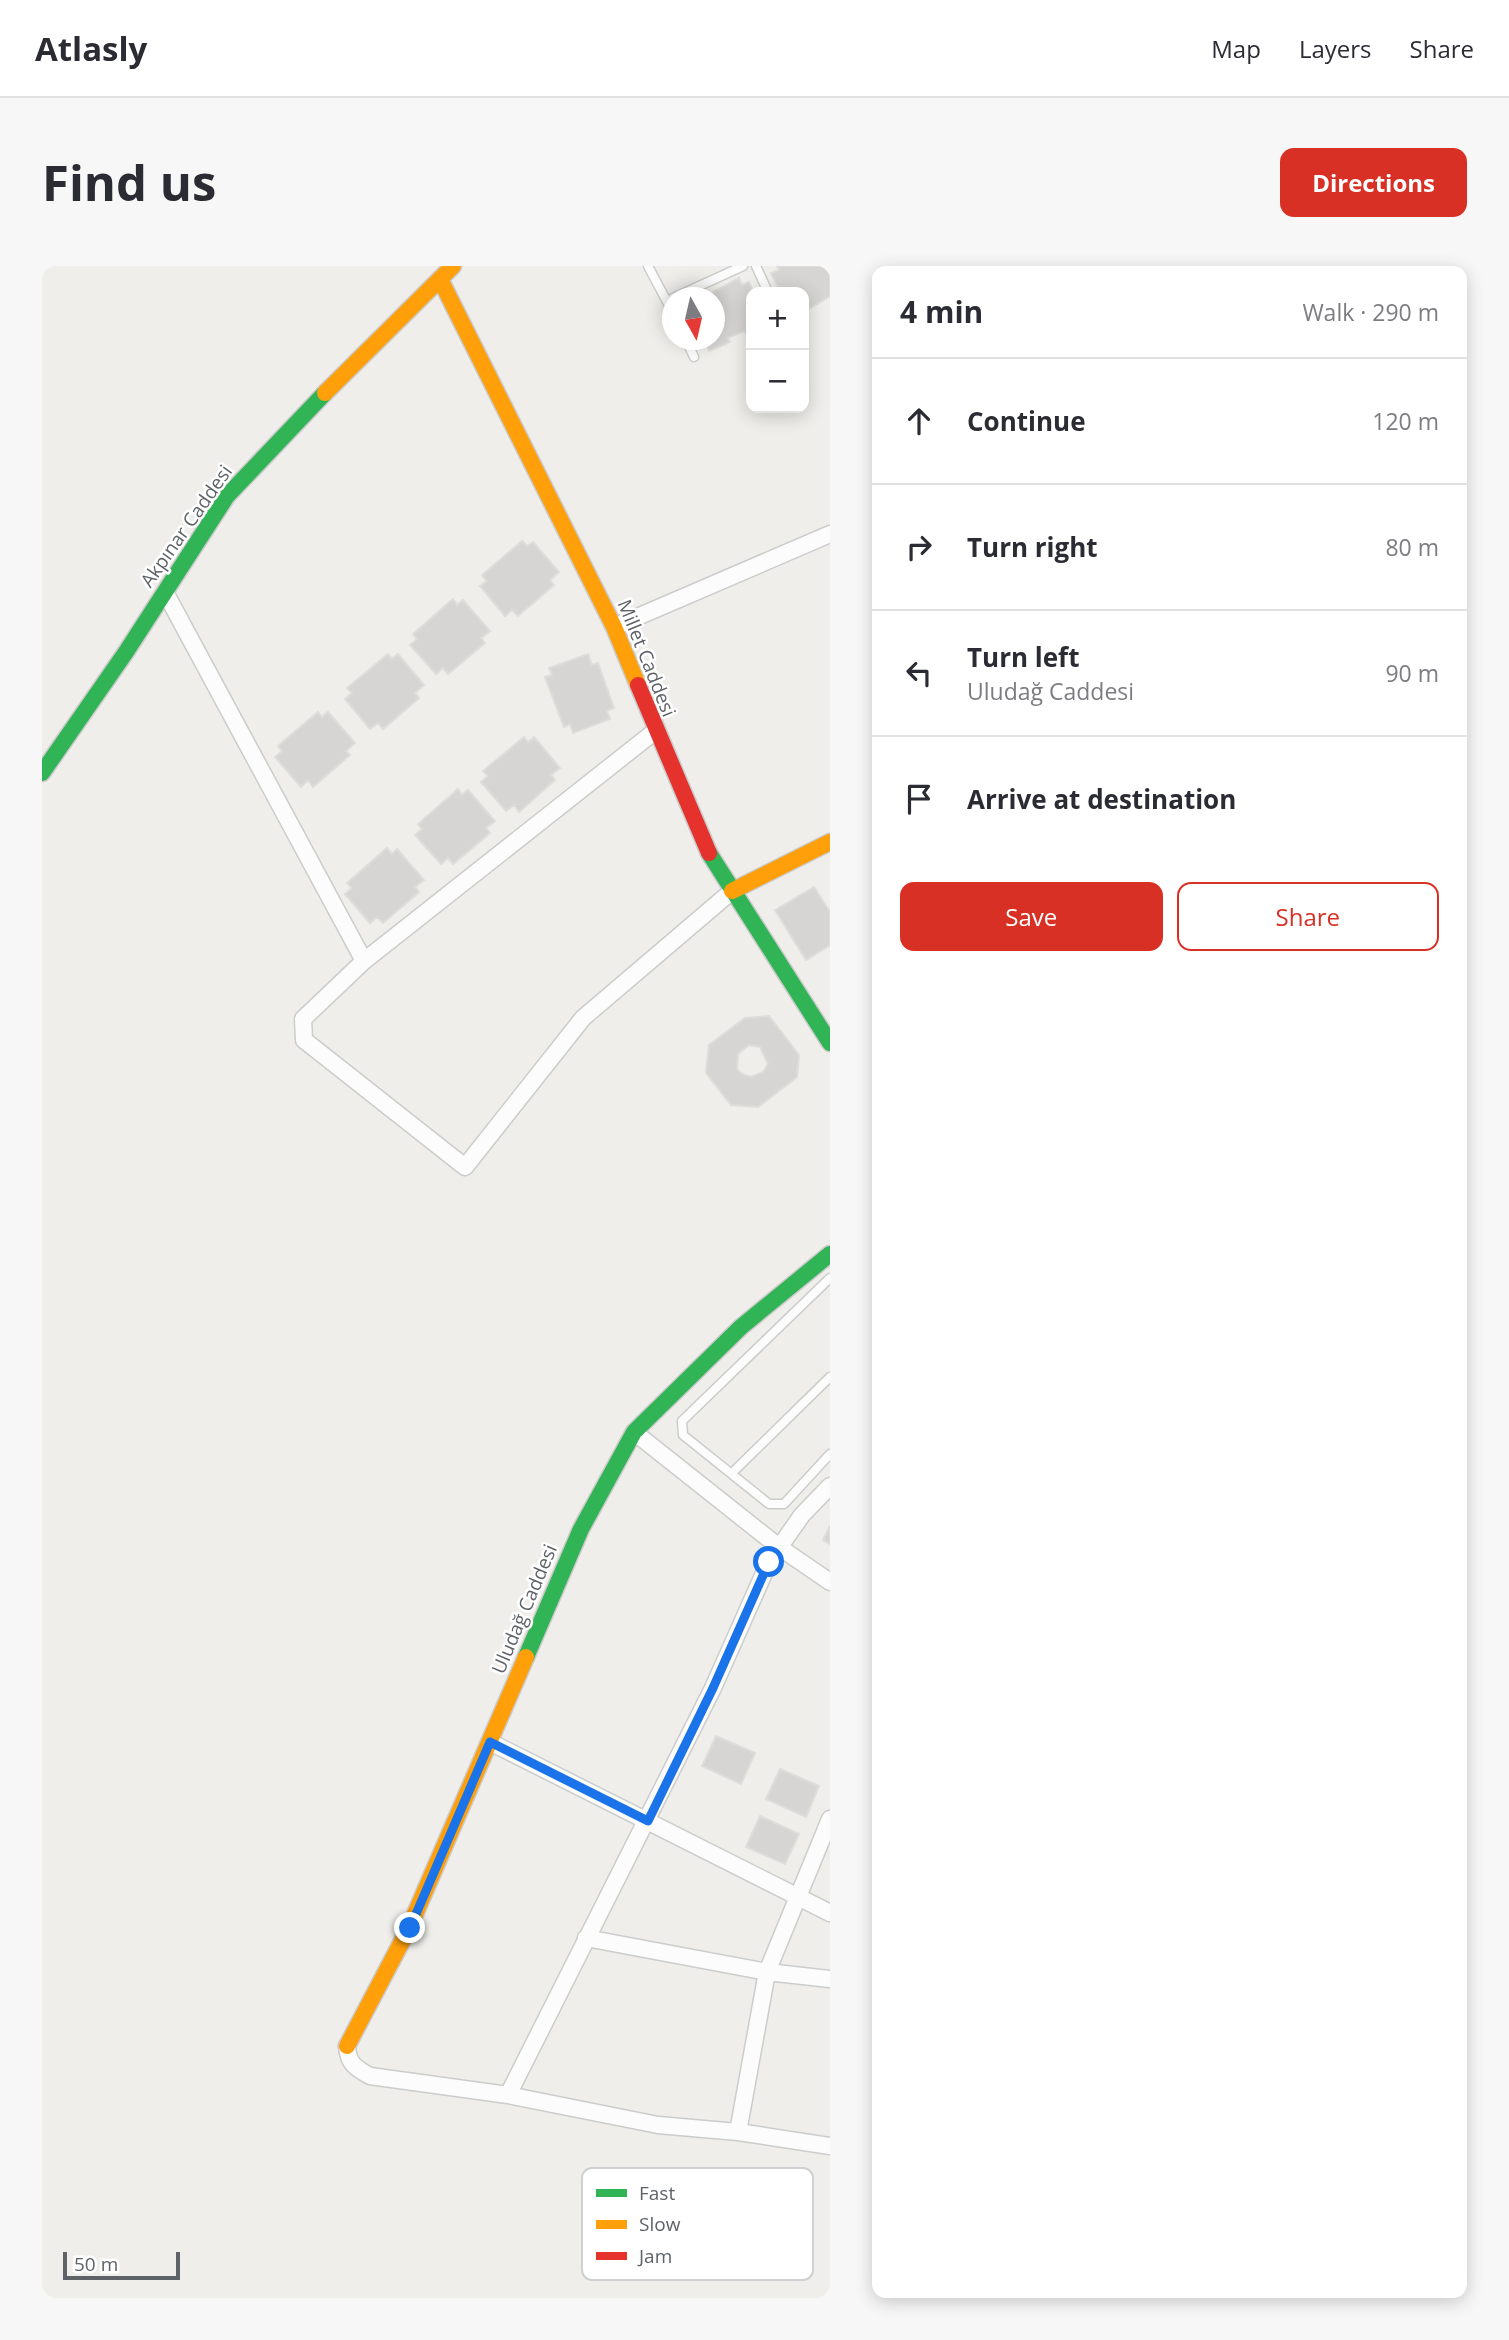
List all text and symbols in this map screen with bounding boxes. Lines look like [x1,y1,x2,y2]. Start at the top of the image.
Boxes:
text: Atlasly [35,26,147,71]
text: Map [1211,32,1261,65]
text: Layers [1299,32,1372,65]
text: Share [1410,32,1474,65]
button: Directions [1280,148,1467,217]
text: Find us [42,149,216,215]
north arrow [662,287,725,350]
map controls [746,287,809,413]
button: + [746,287,809,350]
text: 4 min [900,291,983,332]
text: Walk · 290 m [1302,296,1439,328]
button: − [746,350,809,413]
icon: ahead [900,402,938,440]
text: Continue [967,403,1086,439]
text: 120 m [1372,405,1439,437]
street label: Akpınar Caddesi [134,460,238,592]
icon: right [900,528,938,566]
text: Turn right [967,529,1098,565]
text: 80 m [1385,531,1439,563]
street label: Millet Caddesi [612,596,682,720]
text: Turn left [967,639,1079,675]
icon: left [900,654,938,692]
text: 90 m [1385,657,1439,689]
text: Uludağ Caddesi [967,675,1134,707]
icon: arrive [900,780,938,818]
text: Arrive at destination [967,781,1236,817]
button: Save [900,882,1163,951]
button: Share [1177,882,1439,951]
street label: Uludağ Caddesi [485,1540,563,1678]
route start [753,1546,784,1577]
route end [394,1912,425,1943]
legend [582,2168,813,2280]
text: Fast [639,2180,675,2206]
text: Slow [639,2211,681,2237]
text: Jam [637,2243,672,2269]
scale bar [63,2249,180,2281]
text: 50 m [74,2251,118,2277]

